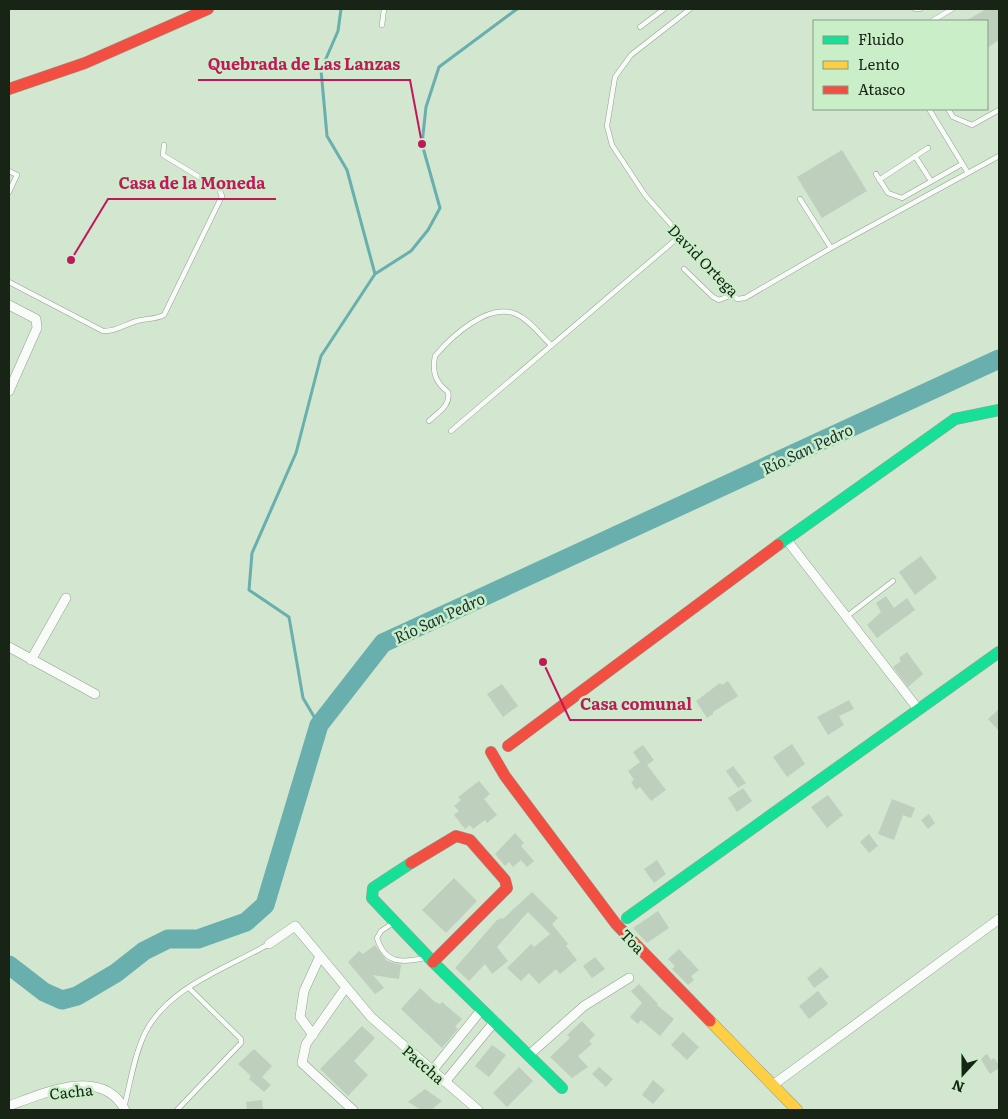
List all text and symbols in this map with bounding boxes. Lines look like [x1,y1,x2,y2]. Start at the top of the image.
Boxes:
legend [813,20,988,110]
text: Fluido [858,27,904,50]
callout: Quebrada de Las Lanzas [198,49,410,80]
text: Quebrada de Las Lanzas [208,51,400,75]
text: Lento [858,52,900,75]
text: Atasco [858,77,905,100]
callout: Casa de la Moneda [108,168,276,199]
text: Casa de la Moneda [118,170,266,194]
street label: David Ortega [663,218,745,302]
water label: Río San Pedro [758,416,856,480]
water label: Río San Pedro [390,585,488,649]
callout: Casa comunal [570,689,702,720]
text: Casa comunal [580,691,692,715]
street label: Toa [615,923,651,959]
street label: Paccha [398,1039,451,1090]
north arrow [938,1049,988,1099]
text: N [949,1076,967,1099]
street label: Cacha [48,1077,95,1105]

